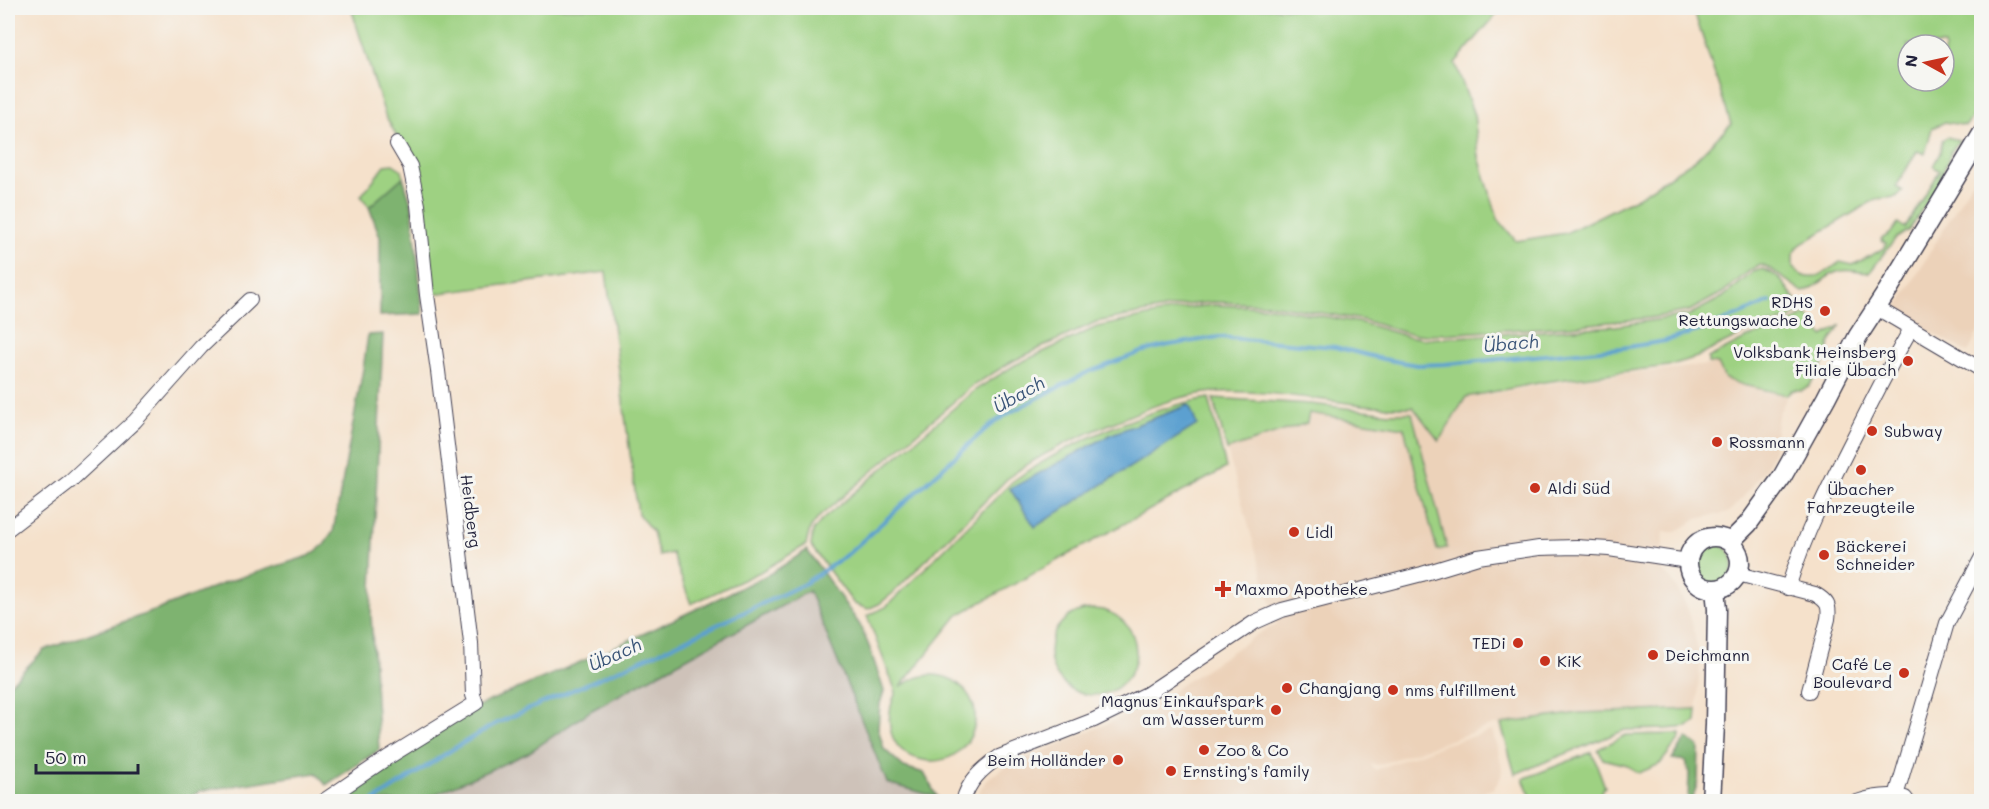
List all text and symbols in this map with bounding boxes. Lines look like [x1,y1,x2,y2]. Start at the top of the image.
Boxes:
north arrow [1896,33,1956,93]
text: N [1899,53,1922,68]
place label: RDHS Rettungswache 8 [1679,291,1813,330]
marker: RDHS Rettungswache 8 [1818,304,1832,318]
water label: Übach [1482,329,1540,357]
place label: Volksbank Heinsberg Filiale Übach [1733,341,1896,380]
marker: Volksbank Heinsberg Filiale Übach [1901,354,1915,368]
water label: Übach [988,370,1049,418]
place label: Subway [1884,420,1943,441]
marker: Subway [1865,424,1879,438]
place label: Rossmann [1729,431,1805,452]
marker: Rossmann [1710,435,1724,449]
marker: Übacher Fahrzeugteile [1854,463,1868,477]
street label: Heidberg [457,473,486,549]
place label: Aldi Süd [1547,477,1610,498]
place label: Übacher Fahrzeugteile [1807,478,1915,517]
marker: Aldi Süd [1528,481,1542,495]
place label: Lidl [1306,521,1333,542]
marker: Lidl [1287,525,1301,539]
place label: Bäckerei Schneider [1836,535,1915,574]
marker: Bäckerei Schneider [1817,548,1831,562]
place label: Maxmo Apotheke [1235,578,1368,599]
marker: Maxmo Apotheke [1216,582,1230,596]
water label: Übach [584,632,645,676]
place label: TEDi [1472,632,1506,653]
marker: TEDi [1511,636,1525,650]
place label: Deichmann [1665,644,1750,665]
marker: Deichmann [1646,648,1660,662]
place label: KiK [1557,650,1582,671]
place label: Café Le Boulevard [1813,653,1892,692]
marker: KiK [1538,654,1552,668]
marker: Café Le Boulevard [1897,666,1911,680]
place label: Changjang [1299,677,1381,698]
place label: nms fulfillment [1405,679,1516,700]
marker: Changjang [1280,681,1294,695]
marker: nms fulfillment [1386,683,1400,697]
place label: Magnus Einkaufspark am Wasserturm [1101,690,1264,729]
marker: Magnus Einkaufspark am Wasserturm [1269,703,1283,717]
scale bar [36,737,138,775]
place label: Zoo & Co [1216,739,1288,760]
marker: Zoo & Co [1197,743,1211,757]
text: 50 m [45,745,87,769]
place label: Beim Holländer [988,749,1106,770]
marker: Beim Holländer [1111,753,1125,767]
place label: Ernsting's family [1183,760,1310,781]
marker: Ernsting's family [1164,764,1178,778]

